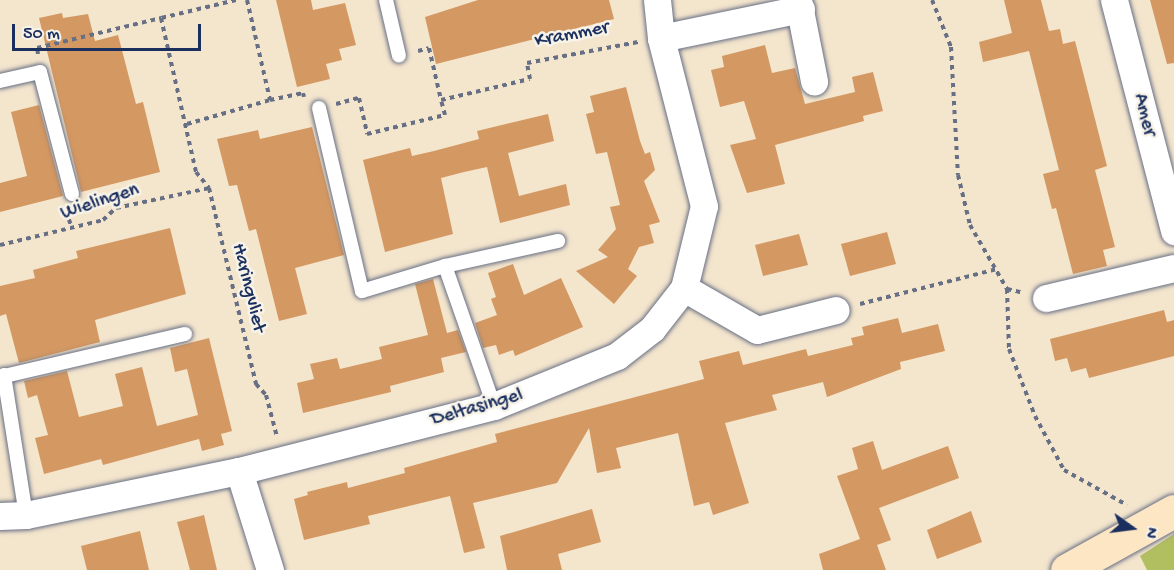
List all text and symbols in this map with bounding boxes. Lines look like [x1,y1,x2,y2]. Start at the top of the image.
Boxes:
scale bar [15,12,204,50]
street label: Krammer [533,16,611,54]
text: 50 m [23,24,60,45]
street label: Amer [1127,91,1161,139]
street label: Wielingen [58,178,142,226]
street label: Haringvliet [225,241,271,335]
street label: Deltasingel [428,383,526,433]
north arrow [1102,498,1162,558]
text: N [1139,525,1160,540]

